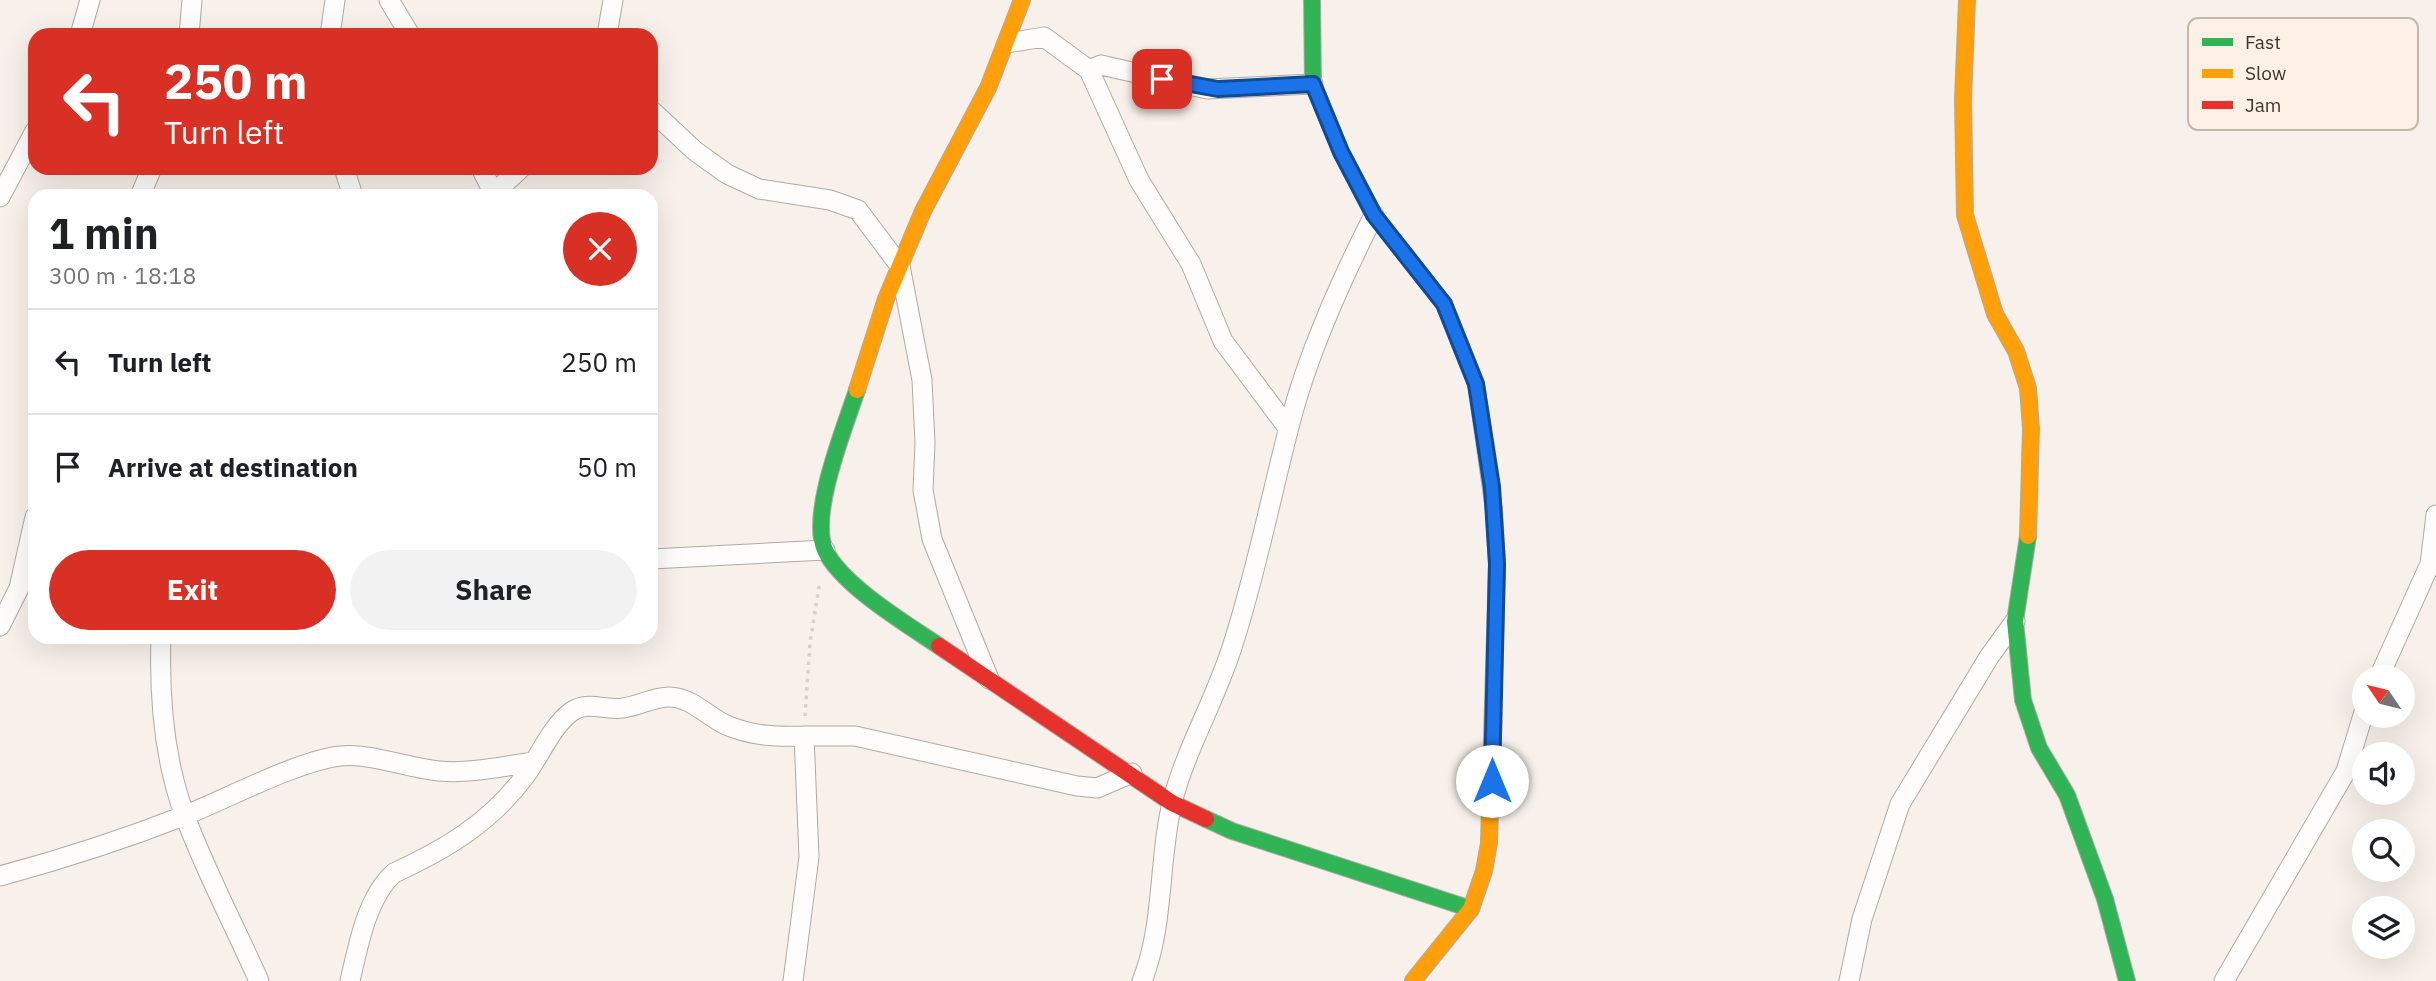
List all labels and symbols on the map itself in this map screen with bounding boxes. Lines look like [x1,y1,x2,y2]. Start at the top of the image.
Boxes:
legend [2188,18,2418,130]
text: Fast [2245,30,2281,54]
pin [1132,49,1192,109]
text: Slow [2245,61,2286,85]
text: Jam [2245,93,2281,117]
north arrow [2352,665,2415,728]
position arrow [1455,744,1529,818]

